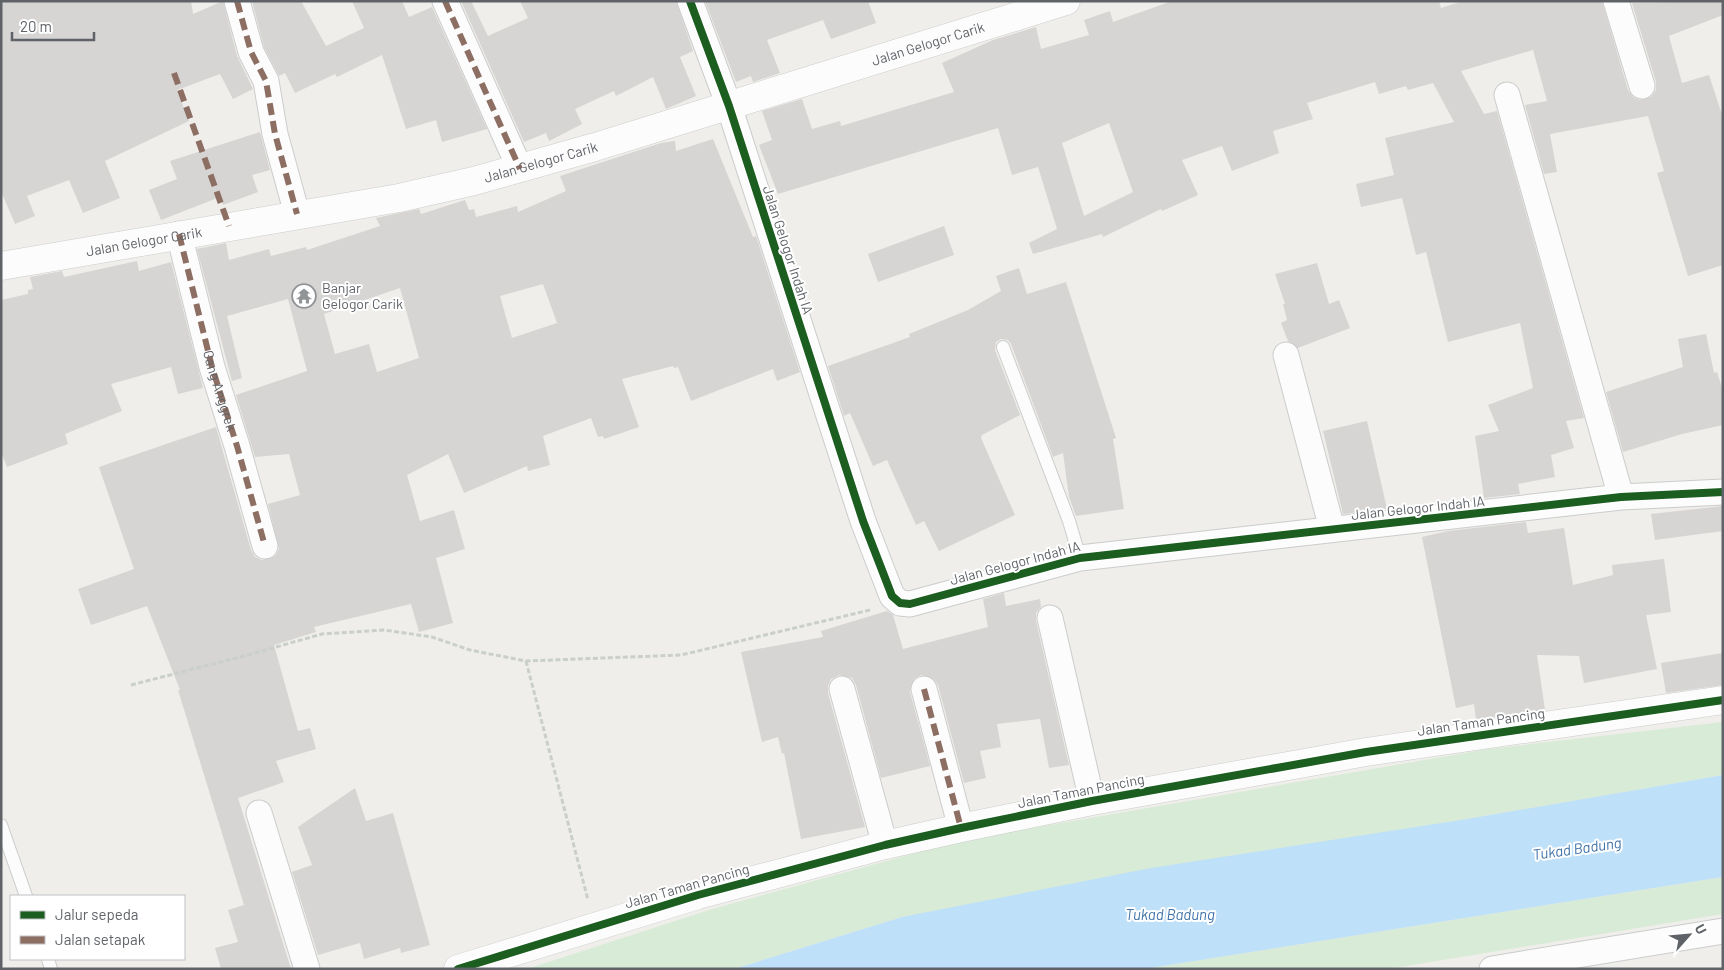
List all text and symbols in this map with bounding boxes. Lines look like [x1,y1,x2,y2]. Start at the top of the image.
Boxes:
scale bar [12,10,95,42]
text: 20 m [20,17,52,35]
street label: Jalan Gelogor Carik [869,18,986,69]
street label: Jalan Gelogor Carik [482,138,599,186]
street label: Jalan Gelogor Indah IA [760,183,817,317]
street label: Jalan Gelogor Carik [85,223,203,259]
place label: Banjar Gelogor Carik [322,279,403,312]
temple icon: Banjar Gelogor Carik [291,283,317,309]
street label: Gang Anggrek [200,348,241,433]
street label: Jalan Gelogor Indah IA [1350,492,1486,523]
street label: Jalan Gelogor Indah IA [948,537,1082,588]
street label: Jalan Taman Pancing [1416,704,1546,739]
street label: Jalan Taman Pancing [1016,770,1146,811]
water label: Tukad Badung [1531,833,1623,863]
street label: Jalan Taman Pancing [623,860,751,911]
legend [10,895,185,960]
text: Jalur sepeda [55,905,139,923]
water label: Tukad Badung [1125,905,1215,923]
north arrow [1664,910,1714,960]
text: U [1691,921,1711,937]
text: Jalan setapak [55,930,146,948]

